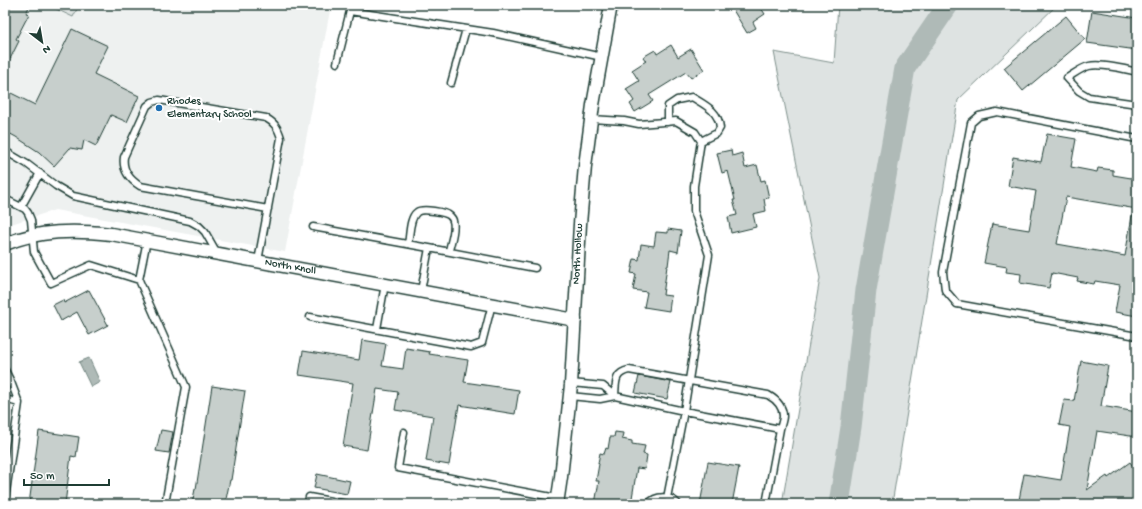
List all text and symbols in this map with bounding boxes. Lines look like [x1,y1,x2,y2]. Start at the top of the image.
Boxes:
north arrow [22,22,62,62]
text: N [40,42,52,56]
place label: Rhodes Elementary School [167,96,252,121]
marker: Rhodes Elementary School [154,103,164,113]
street label: North Hollow [571,223,586,285]
street label: North Knoll [264,257,317,278]
scale bar [24,461,109,487]
text: 50 m [30,470,55,484]

